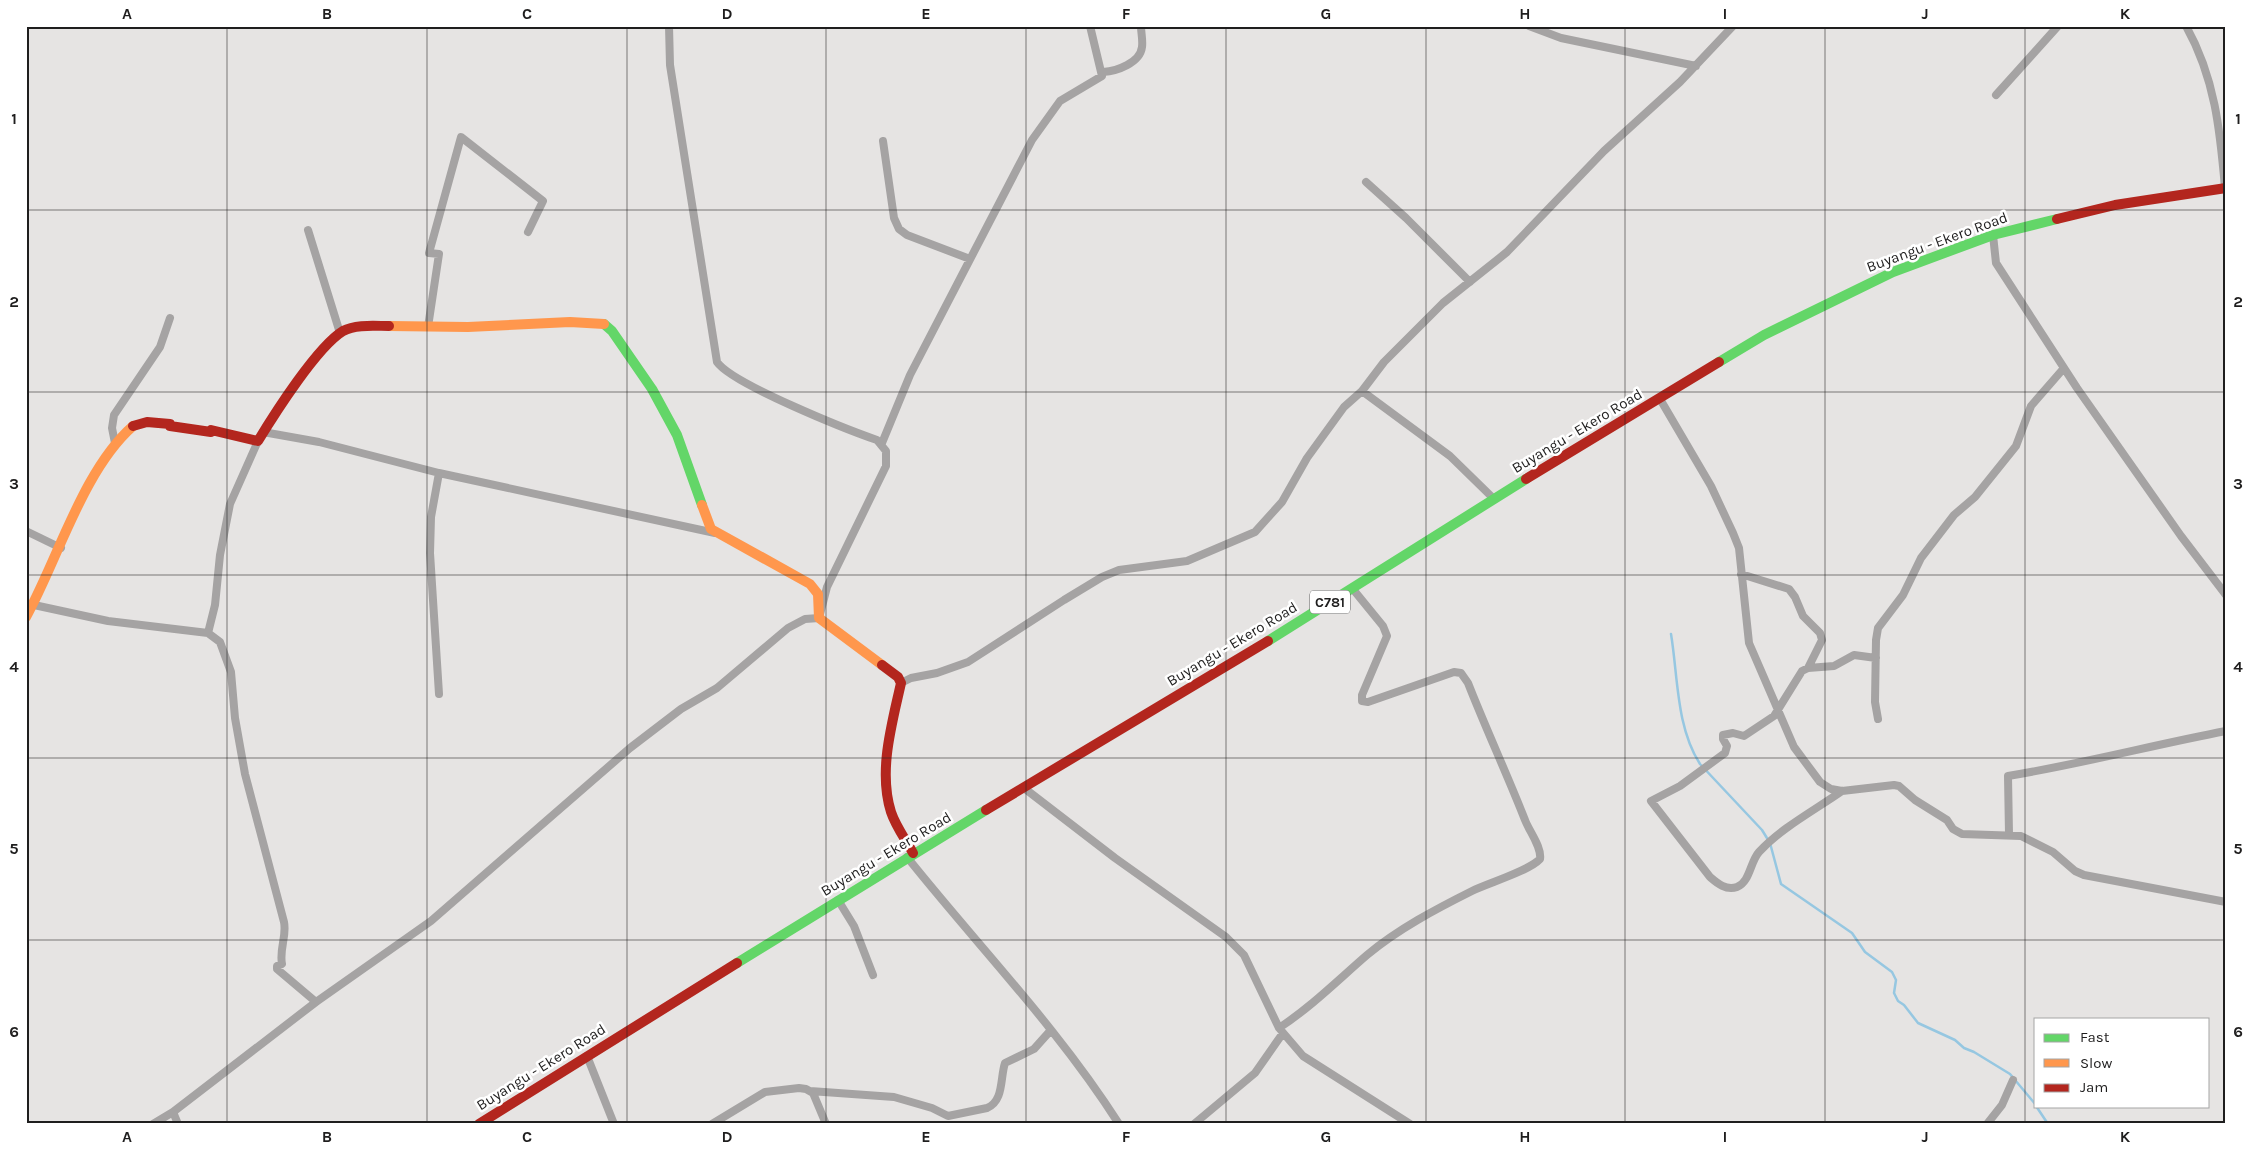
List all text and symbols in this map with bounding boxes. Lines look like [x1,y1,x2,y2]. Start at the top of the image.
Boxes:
text: A [122,4,132,23]
text: B [322,4,332,23]
text: C [522,4,532,23]
text: D [722,4,733,23]
text: E [921,4,931,23]
text: F [1122,4,1131,23]
text: G [1321,4,1331,23]
text: H [1519,4,1531,23]
text: I [1723,4,1727,23]
text: J [1921,4,1929,23]
text: K [2120,4,2131,23]
text: 1 [11,109,17,128]
text: 1 [2235,109,2241,128]
street label: Buyangu - Ekero Road [1864,208,2010,276]
text: 2 [9,292,19,311]
text: 2 [2233,292,2243,311]
street label: Buyangu - Ekero Road [1509,385,1645,477]
text: 3 [9,474,19,493]
text: 3 [2233,474,2243,493]
road number: C781 [1310,590,1350,614]
street label: Buyangu - Ekero Road [1164,598,1300,690]
text: 4 [9,657,19,676]
text: 4 [2233,657,2243,676]
street label: Buyangu - Ekero Road [818,808,954,900]
text: 5 [9,839,19,858]
text: 5 [2233,839,2243,858]
legend [2034,1018,2210,1108]
street label: Buyangu - Ekero Road [473,1020,609,1114]
text: 6 [9,1022,19,1041]
text: 6 [2233,1022,2243,1041]
text: Fast [2080,1028,2110,1046]
text: Slow [2080,1054,2112,1072]
text: Jam [2080,1078,2108,1096]
text: A [122,1127,132,1146]
text: B [322,1127,332,1146]
text: C [522,1127,532,1146]
text: D [722,1127,733,1146]
text: E [921,1127,931,1146]
text: F [1122,1127,1131,1146]
text: G [1321,1127,1331,1146]
text: H [1519,1127,1531,1146]
text: I [1723,1127,1727,1146]
text: J [1921,1127,1929,1146]
text: K [2120,1127,2131,1146]

